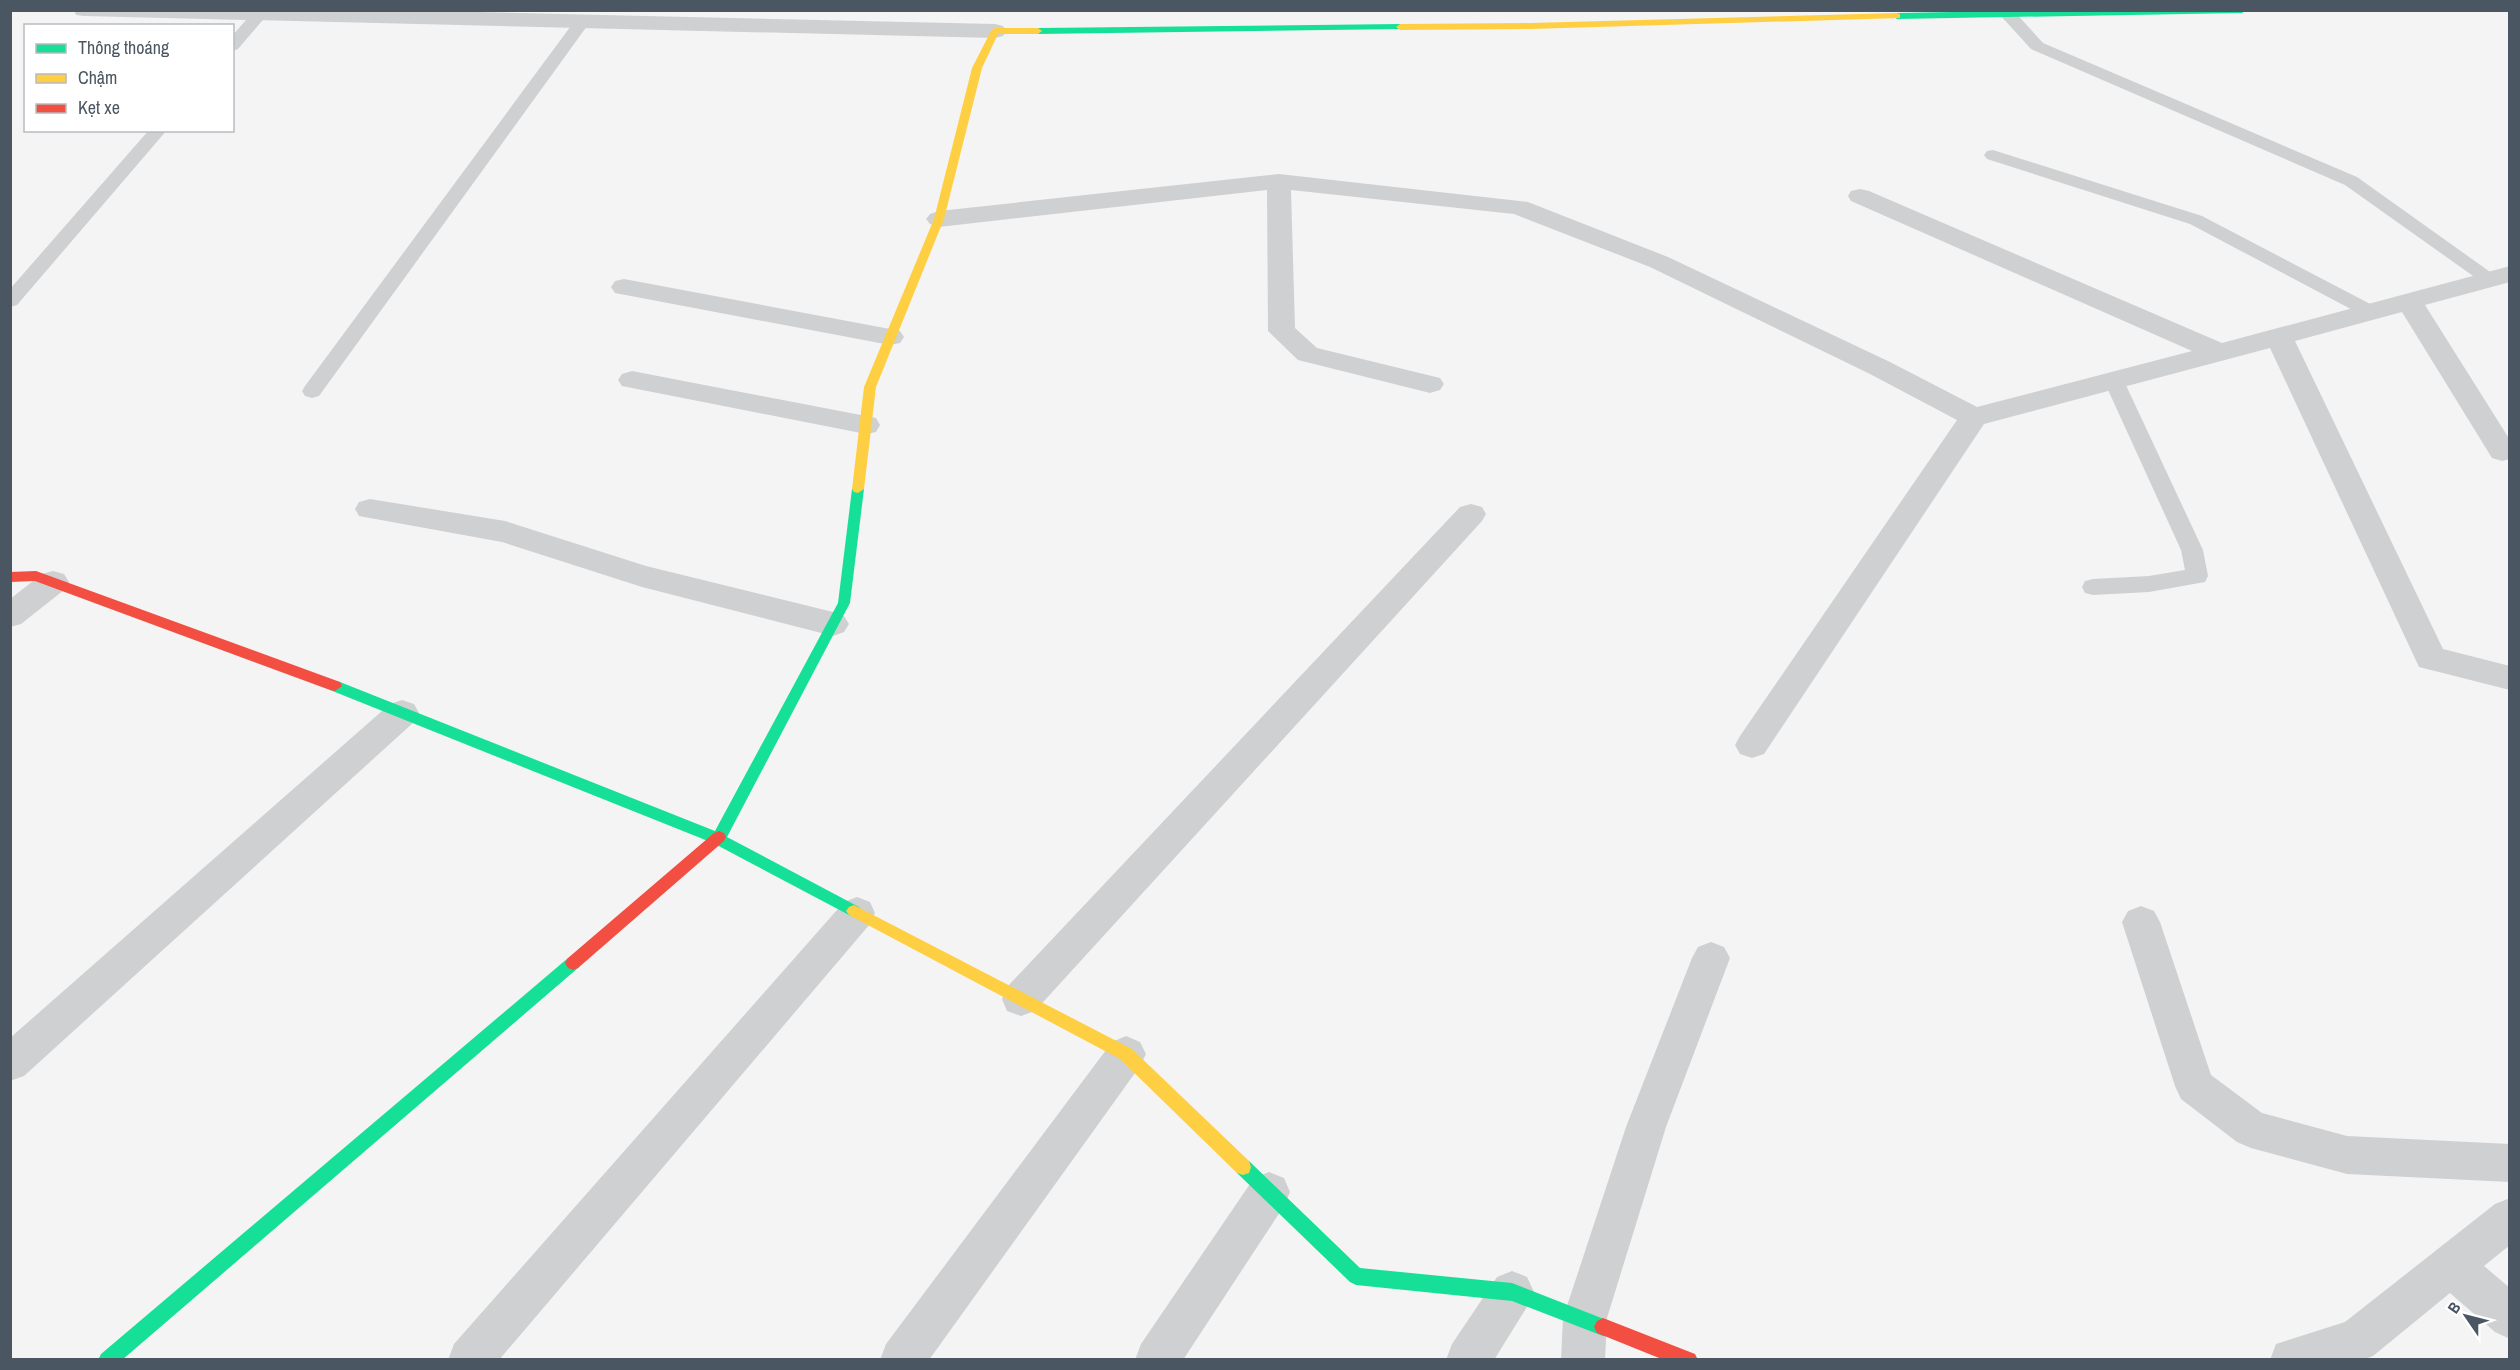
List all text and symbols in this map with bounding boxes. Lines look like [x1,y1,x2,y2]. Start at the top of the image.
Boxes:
legend [24,24,234,132]
text: Thông thoáng [78,35,170,60]
text: Chậm [78,65,117,90]
text: Kẹt xe [78,95,120,120]
north arrow [2436,1286,2496,1346]
text: B [2442,1297,2465,1318]

